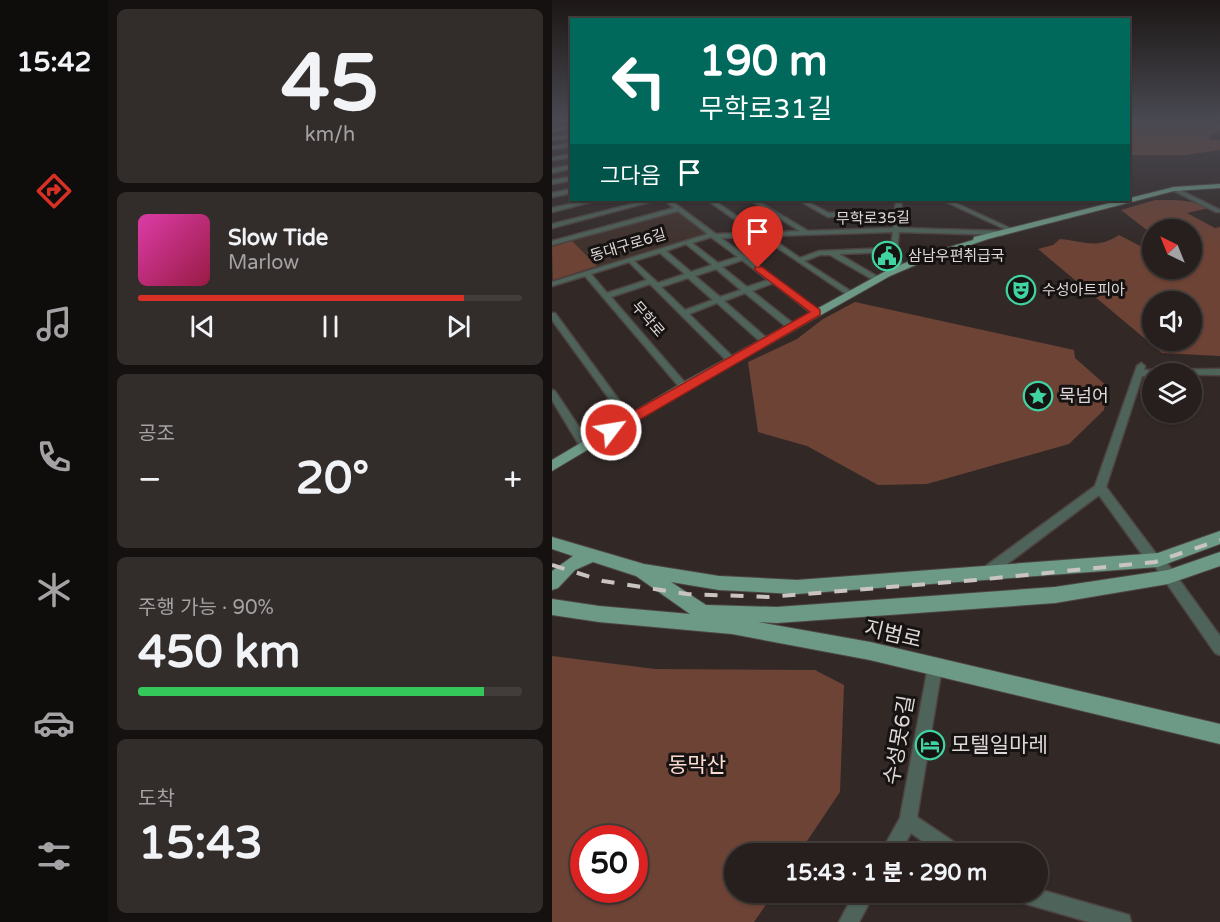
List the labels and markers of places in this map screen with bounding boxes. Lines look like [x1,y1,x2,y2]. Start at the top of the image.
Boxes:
pin [732,206,783,268]
public building icon: 삼남우편취급국 [871,240,903,272]
place label: 삼남우편취급국 [908,247,1005,265]
theatre icon: 수성아트피아 [1005,274,1037,306]
place label: 수성아트피아 [1042,281,1125,299]
place icon: 묵넘어 [1022,380,1054,412]
place label: 묵넘어 [1059,385,1109,407]
hotel icon: 모텔일마레 [914,729,946,761]
place label: 모텔일마레 [951,733,1048,758]

